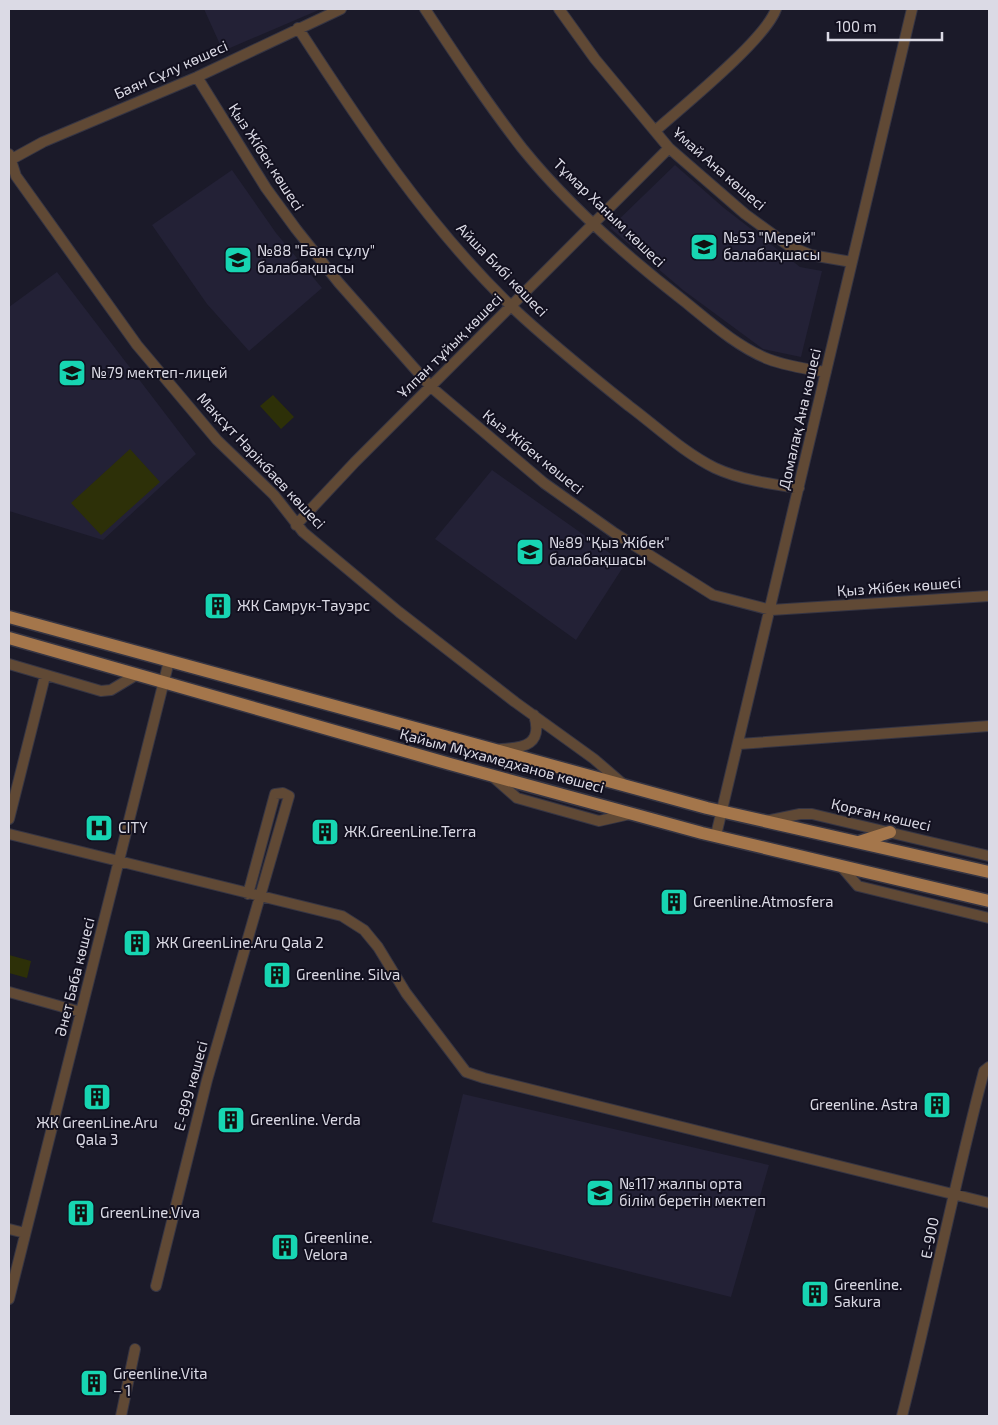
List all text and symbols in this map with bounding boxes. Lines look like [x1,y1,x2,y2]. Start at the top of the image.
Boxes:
scale bar [828,10,942,42]
text: 100 m [836,17,877,35]
street label: Баян Сұлу көшесі [111,36,231,103]
street label: Қыз Жібек көшесі [225,99,308,214]
street label: Ұмай Ана көшесі [669,123,770,214]
street label: Тұмар Ханым көшесі [550,154,669,270]
street label: Айша Бибі көшесі [453,219,552,320]
place label: №53 "Мерей" балабақшасы [723,228,820,263]
school or university icon: №53 "Мерей" балабақшасы [689,232,719,262]
place label: №88 "Баян сұлу" балабақшасы [257,241,375,276]
school or university icon: №88 "Баян сұлу" балабақшасы [223,245,253,275]
street label: Ұлпан тұйық көшесі [393,289,505,401]
street label: Домалақ Ана көшесі [774,346,824,491]
school or university icon: №79 мектеп-лицей [57,358,87,388]
place label: №79 мектеп-лицей [91,363,228,381]
street label: Мақсұт Нәрікбаев көшесі [194,388,330,532]
street label: Қыз Жібек көшесі [480,405,588,497]
place label: №89 "Қыз Жібек" балабақшасы [549,533,670,568]
school or university icon: №89 "Қыз Жібек" балабақшасы [515,537,545,567]
street label: Қыз Жібек көшесі [836,573,962,599]
building icon: ЖК Самрук-Тауэрс [203,591,233,621]
place label: ЖК Самрук-Тауэрс [237,596,370,615]
street label: Қайым Мұхамедханов көшесі [398,724,607,796]
street label: Қорған көшесі [830,794,933,834]
hospital icon: CITY [84,813,114,843]
building icon: ЖК.GreenLine.Terra [310,817,340,847]
place label: CITY [118,818,148,836]
place label: ЖК.GreenLine.Terra [344,822,476,840]
building icon: Greenline.Atmosfera [659,887,689,917]
place label: Greenline.Atmosfera [693,892,834,910]
street label: Әнет Баба көшесі [51,916,97,1038]
building icon: ЖК GreenLine.Aru Qala 2 [122,928,152,958]
place label: ЖК GreenLine.Aru Qala 2 [156,933,324,952]
building icon: Greenline. Silva [262,960,292,990]
place label: Greenline. Silva [296,965,400,983]
street label: Е-899 көшесі [169,1039,211,1133]
building icon: ЖК GreenLine.Aru Qala 3 [82,1082,112,1112]
building icon: Greenline. Astra [922,1090,952,1120]
place label: Greenline. Astra [810,1095,918,1113]
building icon: Greenline. Verda [216,1105,246,1135]
place label: Greenline. Verda [250,1110,361,1128]
place label: ЖК GreenLine.Aru Qala 3 [36,1113,158,1149]
place label: №117 жалпы орта білім беретін мектеп [619,1174,766,1209]
school or university icon: №117 жалпы орта білім беретін мектеп [585,1178,615,1208]
building icon: GreenLine.Viva [66,1198,96,1228]
place label: GreenLine.Viva [100,1203,200,1221]
street label: E-900 [916,1216,942,1260]
place label: Greenline. Velora [304,1228,372,1263]
building icon: Greenline. Velora [270,1232,300,1262]
place label: Greenline. Sakura [834,1275,902,1310]
building icon: Greenline. Sakura [800,1279,830,1309]
place label: Greenline.Vita – 1 [113,1364,208,1399]
building icon: Greenline.Vita – 1 [79,1368,109,1398]

